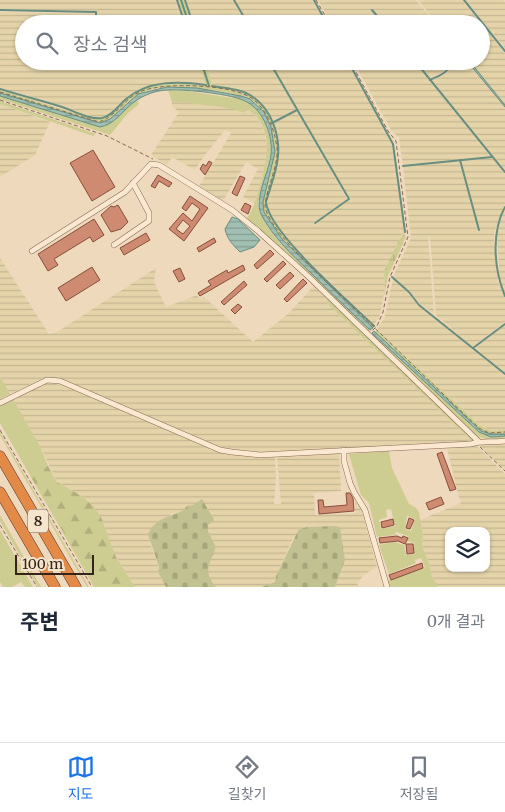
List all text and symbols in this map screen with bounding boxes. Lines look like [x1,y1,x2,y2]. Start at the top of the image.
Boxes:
search box [15,15,490,70]
icon: search [33,29,61,57]
text: 장소 검색 [73,32,147,56]
road number: 8 [28,510,48,532]
map controls [445,527,490,572]
button: layers [445,527,490,572]
scale bar [15,552,94,575]
text: 100 m [22,555,63,573]
text: 주변 [20,608,59,635]
text: 0개 결과 [427,611,485,631]
tab: 지도 [67,753,95,803]
tab: 길찾기 [228,753,266,803]
tab: 저장됨 [400,753,438,803]

